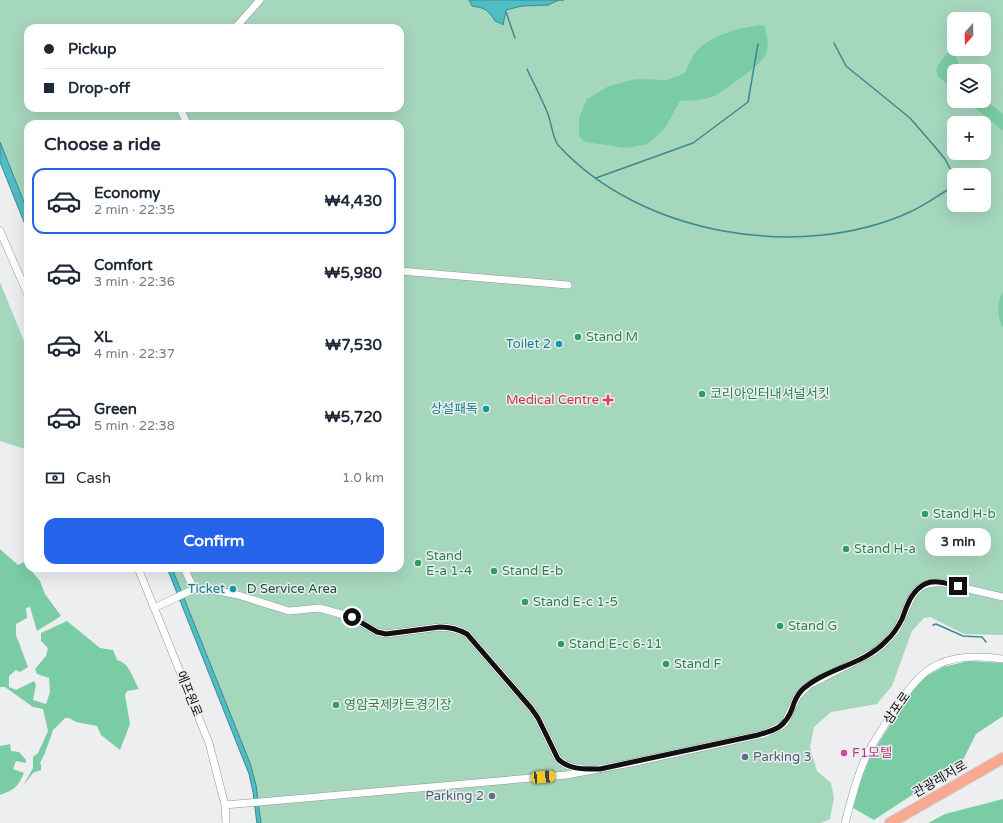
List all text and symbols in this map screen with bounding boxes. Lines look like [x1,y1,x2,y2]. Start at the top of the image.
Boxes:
north arrow [947,12,991,56]
map controls [947,12,991,212]
text: Pickup [68,40,116,58]
button: layers [947,64,991,108]
text: Drop-off [68,79,130,97]
button: + [947,116,991,160]
text: Choose a ride [44,133,161,155]
button: − [947,168,991,212]
icon: car [46,183,82,219]
text: Economy [94,184,160,202]
text: ₩4,430 [325,192,382,210]
text: 2 min · 22:35 [94,202,175,218]
icon: car [46,255,82,291]
text: Comfort [94,256,153,274]
text: ₩5,980 [324,264,382,282]
text: 3 min · 22:36 [94,274,175,290]
icon: car [46,327,82,363]
text: XL [94,328,113,346]
place label: Stand M [586,329,638,345]
marker: Stand M [573,332,583,342]
text: ₩7,530 [325,336,382,354]
place label: Toilet 2 [506,336,551,352]
marker: Toilet 2 [554,339,564,349]
text: 4 min · 22:37 [94,346,175,362]
place label: 코리아인터내셔널서킷 [710,386,830,402]
marker: 코리아인터내셔널서킷 [697,389,707,399]
place label: Medical Centre [506,392,599,408]
marker: Medical Centre [602,394,614,406]
icon: car [46,399,82,435]
text: Green [94,400,137,418]
place label: 상설패독 [430,401,478,417]
marker: 상설패독 [481,404,491,414]
text: ₩5,720 [325,408,382,426]
text: 5 min · 22:38 [94,418,175,434]
icon: cash [44,467,66,489]
text: Cash [76,469,111,487]
text: 1.0 km [342,470,384,486]
place label: Stand H-b [933,506,996,522]
marker: Stand H-b [920,509,930,519]
button: Confirm [44,518,384,564]
callout: 3 min [925,528,991,556]
text: 3 min [941,534,975,550]
place label: Stand H-a [854,541,916,557]
marker: Stand H-a [841,544,851,554]
place label: Stand E-a 1-4 [426,548,472,579]
marker: Stand E-a 1-4 [413,558,423,568]
place label: Stand E-b [502,563,563,579]
marker: Stand E-b [489,566,499,576]
route end [949,577,967,595]
place label: Ticket [188,581,225,597]
park label: D Service Area [247,581,337,597]
marker: Ticket [228,584,238,594]
place label: Stand E-c 1-5 [533,594,618,610]
marker: Stand E-c 1-5 [520,597,530,607]
route start [343,608,361,626]
place label: Stand G [788,618,837,634]
marker: Stand G [775,621,785,631]
place label: Stand E-c 6-11 [569,636,662,652]
marker: Stand E-c 6-11 [556,639,566,649]
place label: Stand F [674,656,721,672]
marker: Stand F [661,659,671,669]
street label: 에프원로 [173,669,205,719]
street label: 삼포로 [880,689,914,727]
place label: 영암국제카트경기장 [344,697,452,713]
marker: 영암국제카트경기장 [331,700,341,710]
place label: F1모텔 [852,745,892,761]
marker: F1모텔 [839,748,849,758]
place label: Parking 3 [753,749,812,765]
marker: Parking 3 [740,752,750,762]
street label: 관광레저로 [910,757,970,801]
car [531,770,555,784]
place label: Parking 2 [425,788,484,804]
marker: Parking 2 [487,791,497,801]

